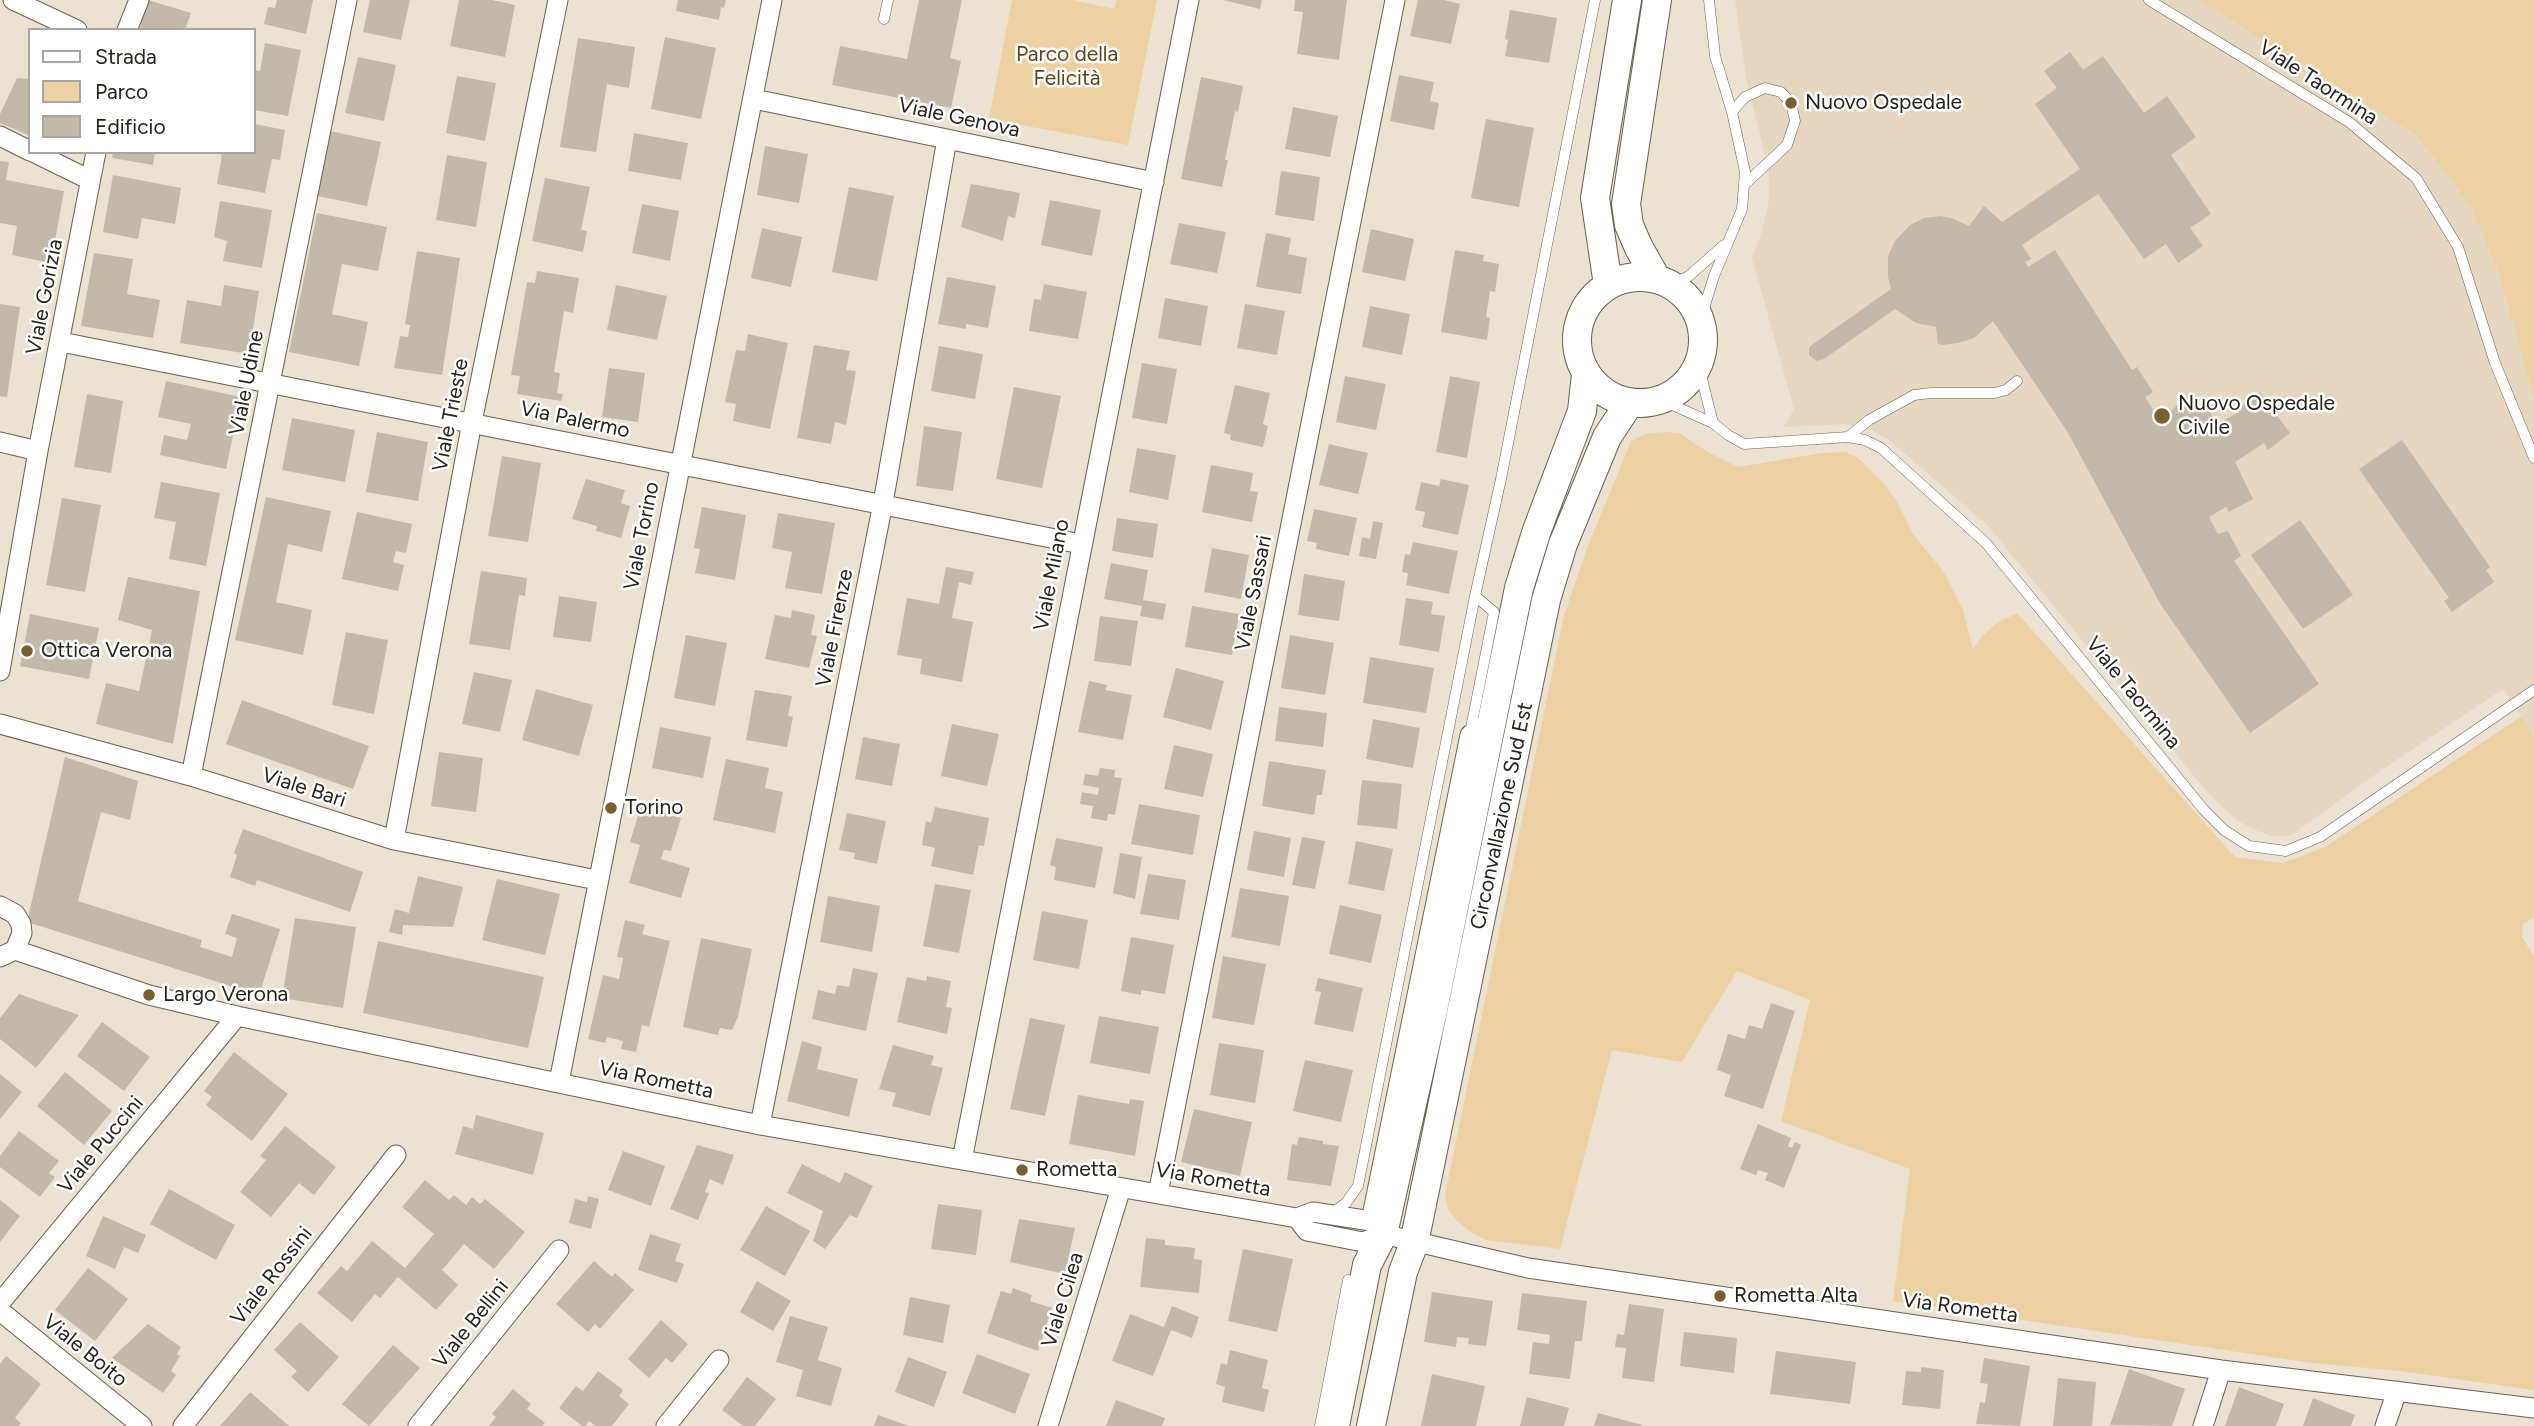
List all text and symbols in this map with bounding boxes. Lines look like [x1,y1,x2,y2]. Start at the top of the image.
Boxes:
legend [28,28,256,154]
street label: Viale Taormina [2254,35,2382,131]
park label: Parco della Felicità [1016,42,1118,92]
text: Strada [95,44,157,69]
text: Parco [95,79,148,104]
place label: Nuovo Ospedale [1805,90,1962,116]
street label: Viale Genova [896,93,1022,143]
marker: Nuovo Ospedale [1783,95,1799,111]
text: Edificio [95,114,166,139]
street label: Viale Gorizia [21,237,69,357]
street label: Viale Udine [224,328,270,438]
street label: Viale Trieste [428,356,474,474]
place label: Nuovo Ospedale Civile [2178,391,2335,441]
street label: Via Palermo [518,396,632,444]
marker: Nuovo Ospedale Civile [2152,406,2172,426]
street label: Viale Torino [619,480,665,592]
street label: Viale Milano [1029,517,1075,633]
street label: Viale Sassari [1230,533,1278,653]
street label: Viale Firenze [811,567,859,689]
street label: Viale Taormina [2080,632,2186,754]
place label: Ottica Verona [41,638,172,664]
marker: Ottica Verona [19,643,35,659]
street label: Circonvallazione Sud Est [1466,700,1538,932]
street label: Viale Bari [259,763,349,813]
place label: Torino [625,795,683,821]
marker: Torino [603,800,619,816]
place label: Largo Verona [163,982,288,1008]
marker: Largo Verona [141,987,157,1003]
street label: Via Rometta [596,1056,716,1104]
street label: Viale Puccini [53,1091,149,1199]
place label: Rometta [1036,1157,1117,1183]
street label: Via Rometta [1153,1157,1273,1203]
marker: Rometta [1014,1162,1030,1178]
street label: Viale Rossini [226,1222,318,1330]
street label: Viale Cilea [1037,1249,1089,1351]
street label: Viale Bellini [428,1275,514,1373]
place label: Rometta Alta [1734,1283,1858,1309]
street label: Via Rometta [1901,1287,2019,1329]
marker: Rometta Alta [1712,1288,1728,1304]
street label: Viale Boito [38,1309,132,1393]

